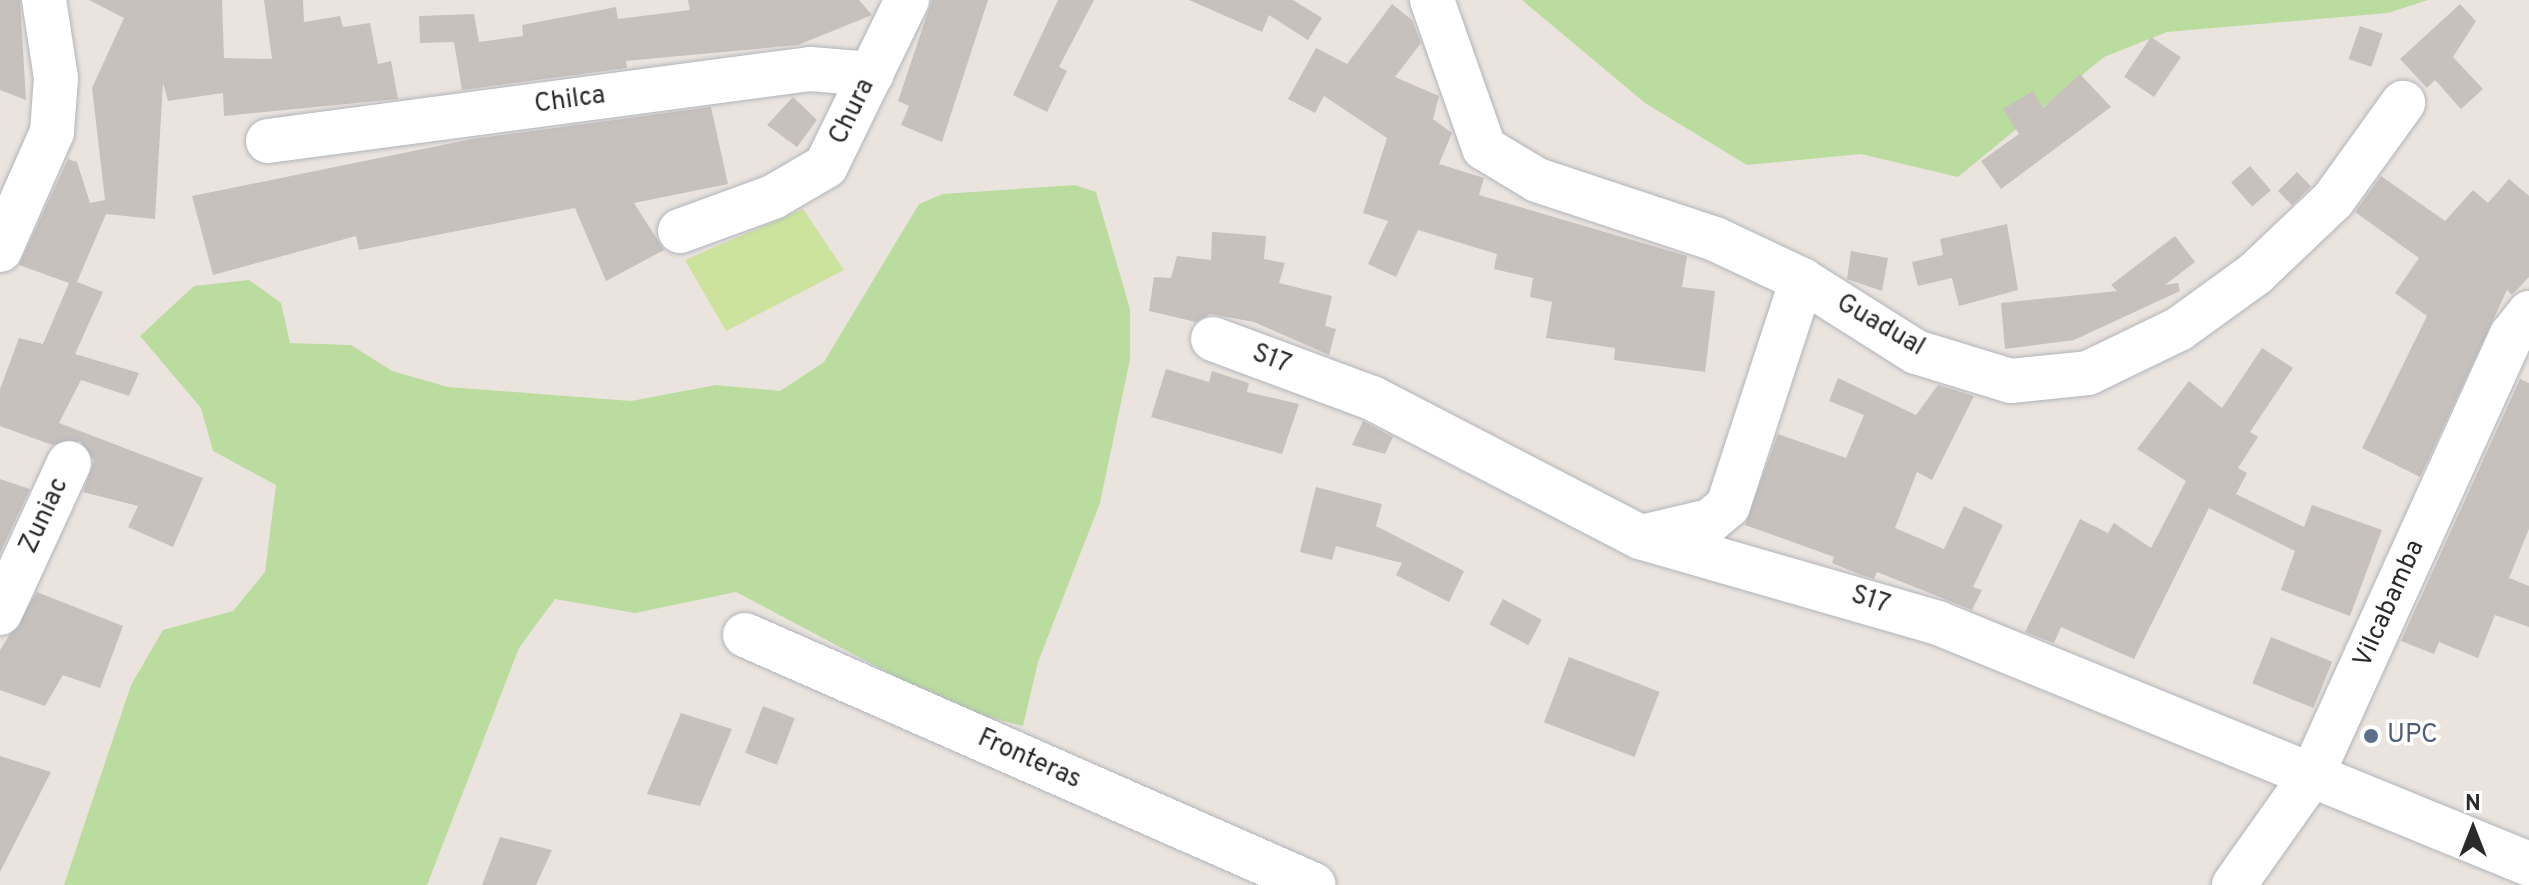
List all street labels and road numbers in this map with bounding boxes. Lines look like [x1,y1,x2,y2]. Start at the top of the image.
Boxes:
street label: Chura [824,74,882,150]
street label: Chilca [533,81,607,121]
street label: Guadual [1830,288,1930,364]
street label: S17 [1247,338,1295,382]
street label: Zuniac [14,473,76,559]
street label: Vilcabamba [2348,535,2432,673]
street label: S17 [1847,580,1893,622]
street label: Fronteras [972,723,1086,797]

